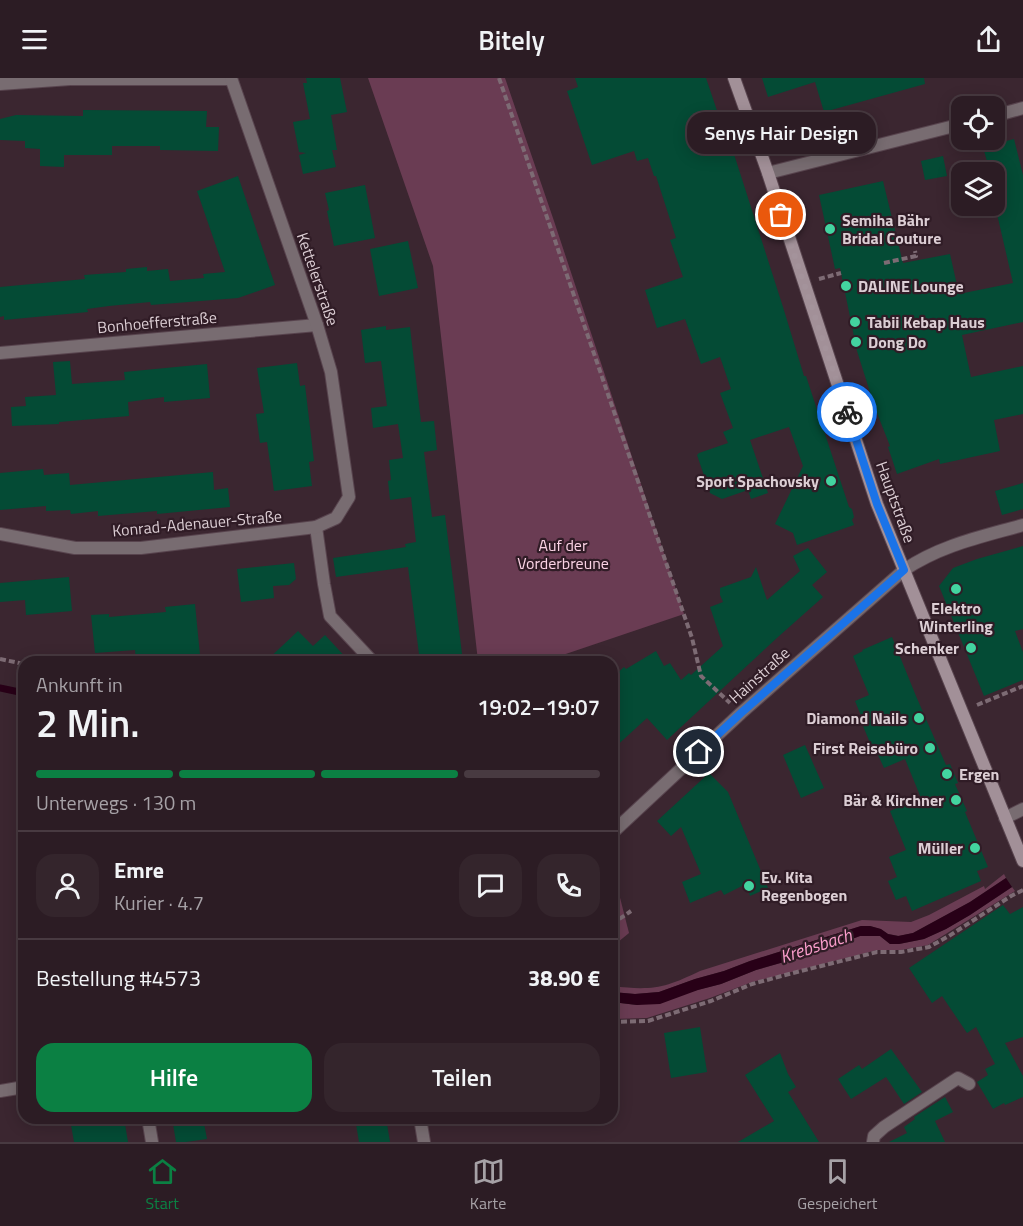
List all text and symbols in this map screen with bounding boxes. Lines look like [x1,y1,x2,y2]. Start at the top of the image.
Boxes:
text: Bitely [478,19,545,60]
icon: menu [18,23,51,56]
icon: share [972,23,1005,56]
map controls [951,96,1005,216]
button: locate [951,96,1005,150]
callout: Senys Hair Design [686,113,876,155]
text: Senys Hair Design [704,117,859,148]
button: layers [951,162,1005,216]
pin [755,189,806,240]
icon: bag [764,198,797,231]
place label: Semiha Bähr Bridal Couture [842,208,941,250]
marker: Semiha Bähr Bridal Couture [823,222,837,236]
street label: Kettelerstraße [291,229,345,329]
place label: DALINE Lounge [858,274,964,298]
marker: DALINE Lounge [839,279,853,293]
street label: Bonhoefferstraße [96,305,218,339]
place label: Tabii Kebap Haus [867,310,985,334]
marker: Tabii Kebap Haus [848,315,862,329]
place label: Dong Do [868,330,926,354]
marker: Dong Do [849,335,863,349]
courier [817,382,877,442]
icon: bike [831,396,864,429]
street label: Hauptstraße [870,458,922,546]
place label: Sport Spachovsky [696,469,819,493]
marker: Sport Spachovsky [824,474,838,488]
street label: Konrad-Adenauer-Straße [111,504,283,542]
park label: Auf der Vorderbreune [517,533,609,575]
marker: Elektro Winterling [949,582,963,596]
place label: Elektro Winterling [919,596,993,638]
place label: Schenker [895,636,959,660]
street label: Hainstraße [723,641,795,709]
marker: Schenker [964,641,978,655]
text: Ankunft in [36,669,123,700]
text: 19:02–19:07 [477,690,600,724]
text: 2 Min. [36,693,140,752]
place label: Diamond Nails [806,706,907,730]
marker: Diamond Nails [912,711,926,725]
pin [673,726,724,777]
icon: home [682,735,715,768]
place label: First Reisebüro [813,736,918,760]
marker: First Reisebüro [923,741,937,755]
place label: Ergen [959,762,999,786]
marker: Ergen [940,767,954,781]
text: Unterwegs · 130 m [36,787,196,818]
place label: Bär & Kirchner [843,788,944,812]
marker: Bär & Kirchner [949,793,963,807]
place label: Müller [918,836,963,860]
marker: Müller [968,841,982,855]
text: Emre [114,853,164,887]
button: person [36,854,99,917]
button: chat [459,854,522,917]
button: phone [537,854,600,917]
place label: Ev. Kita Regenbogen [761,865,847,907]
marker: Ev. Kita Regenbogen [742,879,756,893]
text: Kurier · 4.7 [114,887,204,918]
water label: Krebsbach [776,921,856,970]
text: Bestellung #4573 [36,961,201,995]
text: 38.90 € [528,961,600,995]
button: Hilfe [36,1043,312,1112]
button: Teilen [324,1043,600,1112]
tab: Start [146,1155,179,1215]
tab: Karte [470,1155,506,1215]
tab: Gespeichert [797,1155,877,1215]

